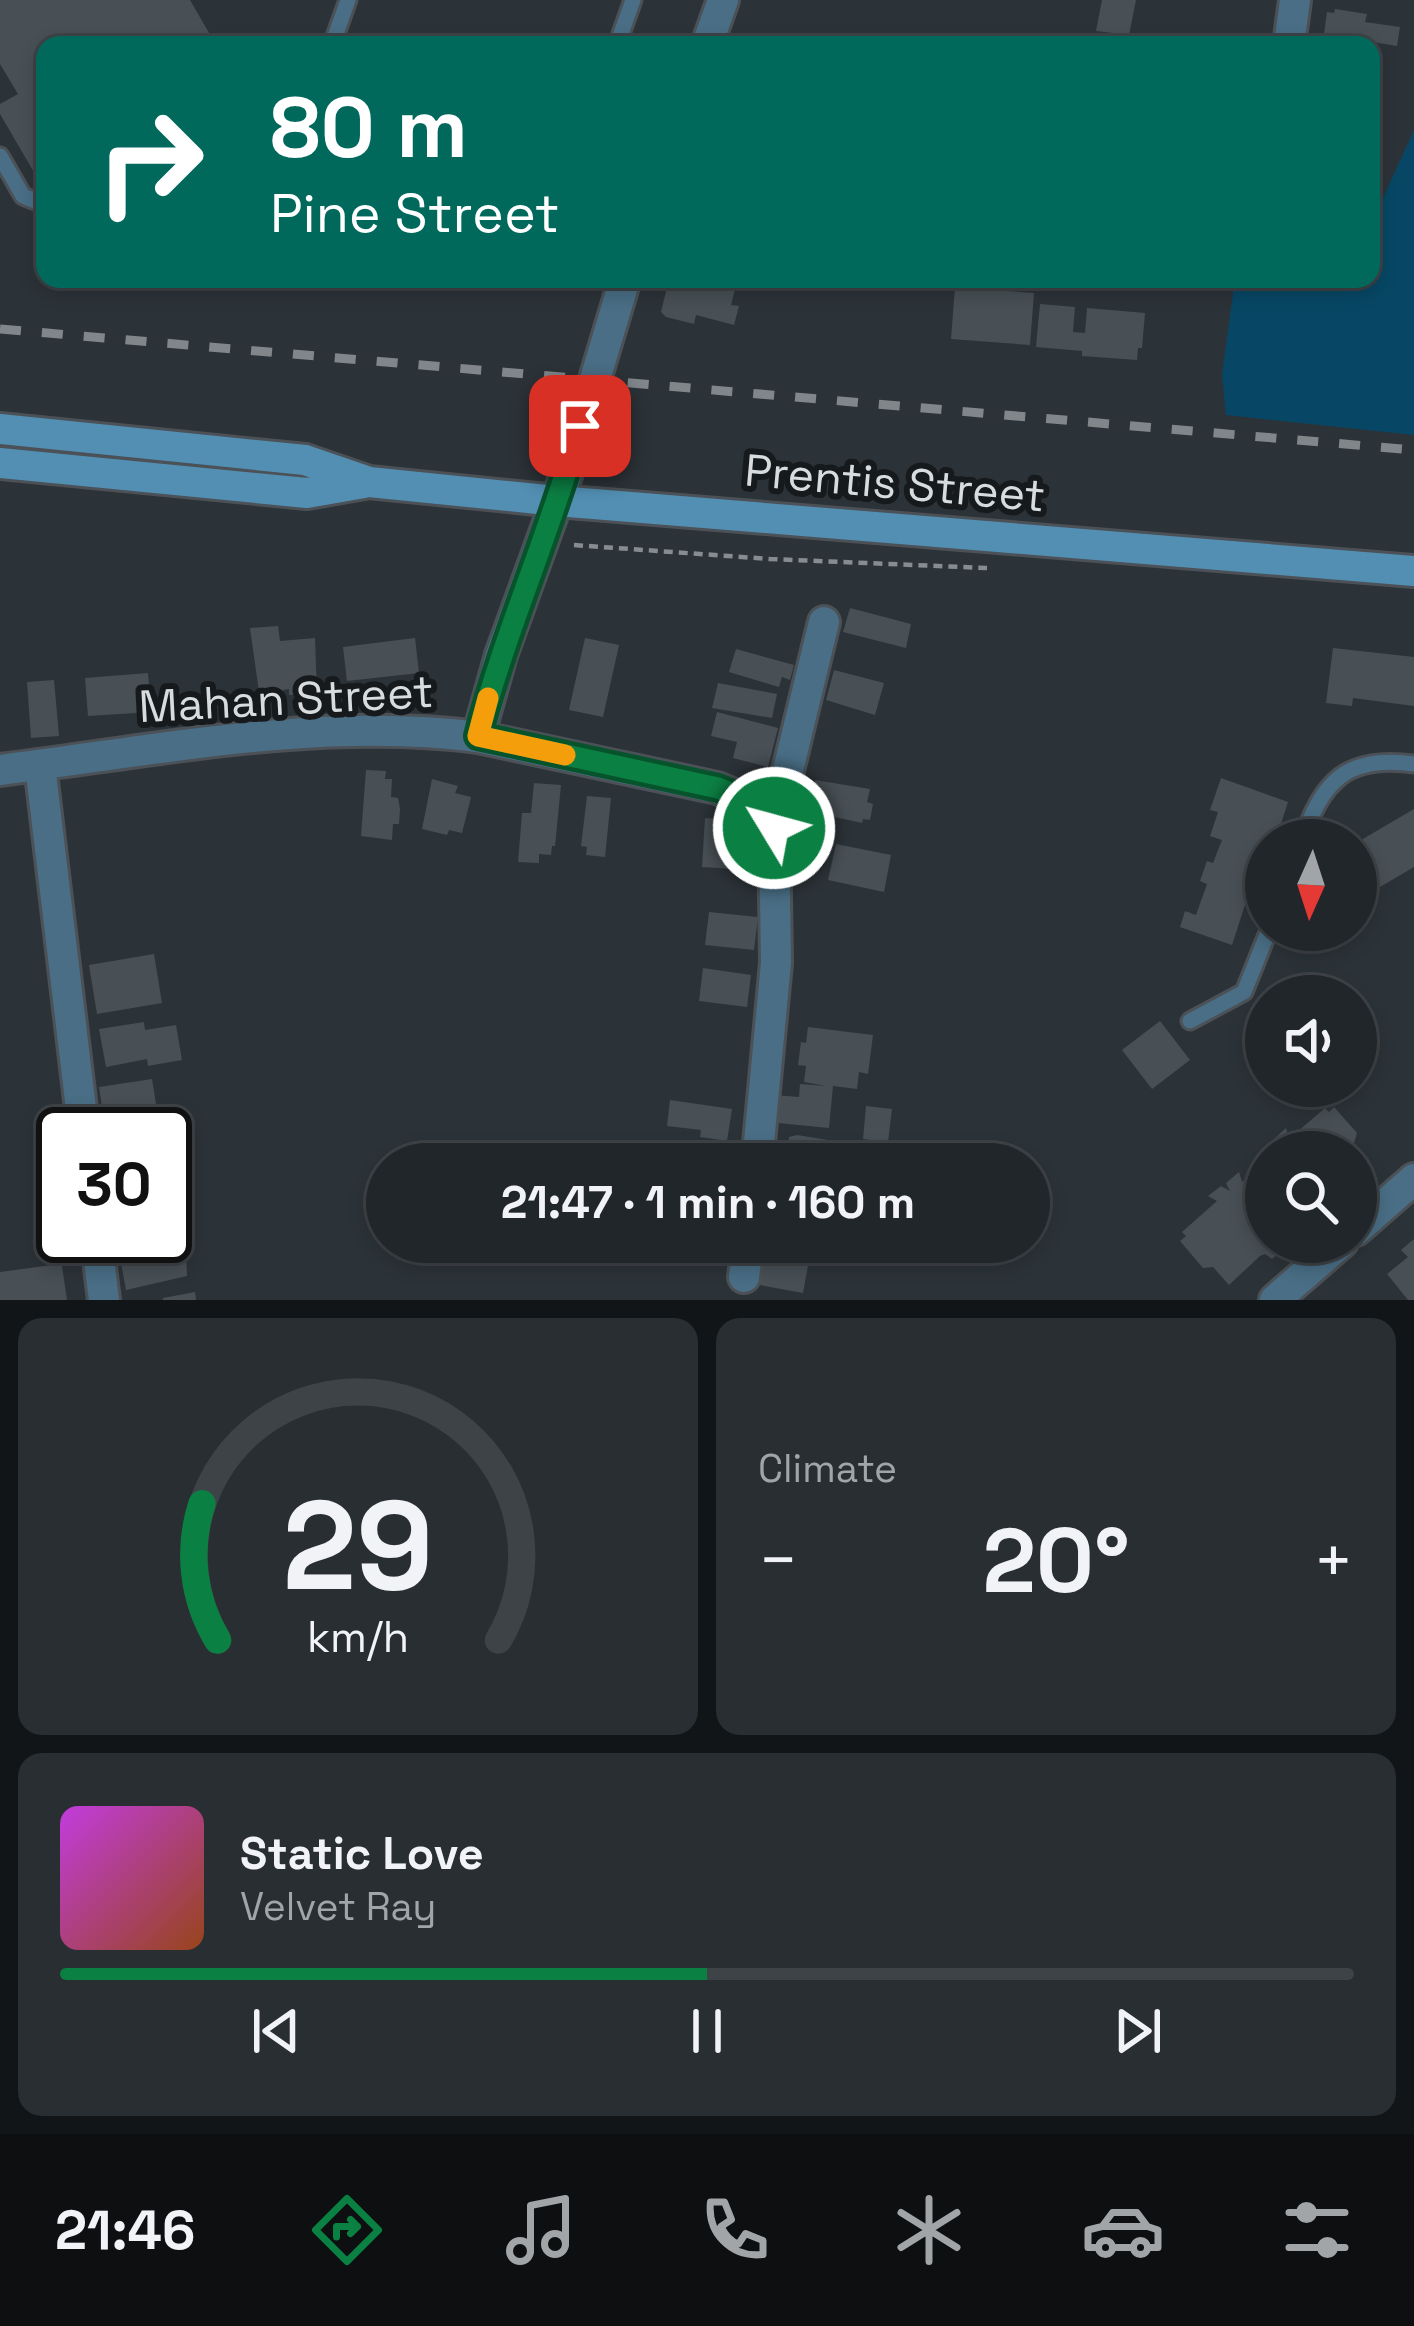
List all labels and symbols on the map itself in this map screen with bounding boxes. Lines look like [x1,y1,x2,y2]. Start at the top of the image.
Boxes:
pin [529,375,631,477]
street label: Prentis Street [742,441,1048,525]
street label: Mahan Street [137,663,435,735]
position arrow [711,765,837,891]
north arrow [1245,819,1377,951]
speed limit sign: 30 [36,1107,192,1263]

